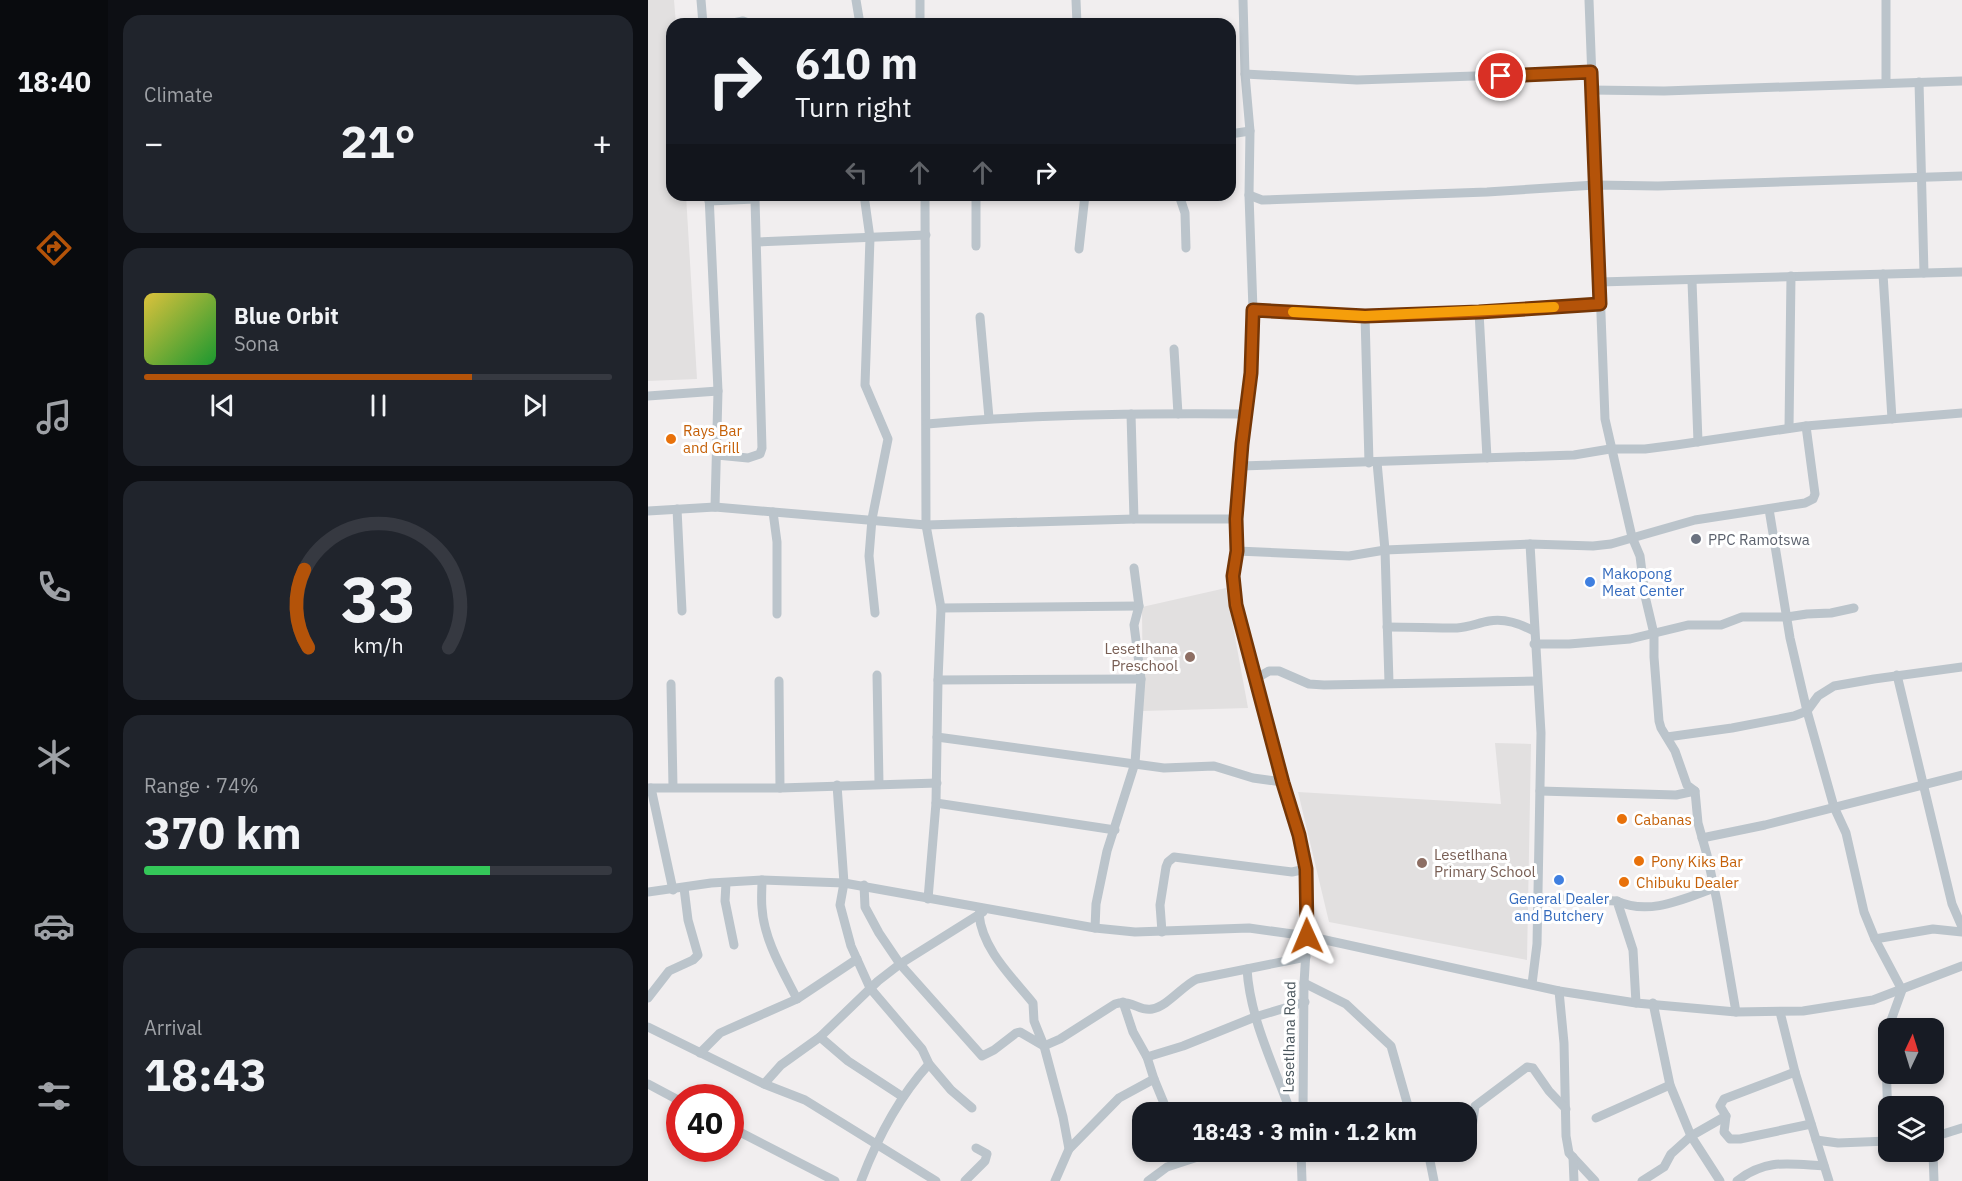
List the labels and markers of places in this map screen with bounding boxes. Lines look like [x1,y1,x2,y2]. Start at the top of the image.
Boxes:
pin [1475,50,1526,101]
place label: Rays Bar and Grill [683,421,742,457]
marker: Rays Bar and Grill [664,432,678,446]
place label: PPC Ramotswa [1708,530,1810,549]
marker: PPC Ramotswa [1689,532,1703,546]
place label: Makopong Meat Center [1602,564,1685,600]
marker: Makopong Meat Center [1583,575,1597,589]
place label: Lesetlhana Preschool [1104,639,1178,675]
marker: Lesetlhana Preschool [1183,650,1197,664]
place label: Cabanas [1634,810,1692,829]
marker: Cabanas [1615,812,1629,826]
place label: Lesetlhana Primary School [1434,845,1536,881]
place label: Pony Kiks Bar [1651,852,1743,871]
marker: Pony Kiks Bar [1632,854,1646,868]
marker: Lesetlhana Primary School [1415,856,1429,870]
marker: General Dealer and Butchery [1552,873,1566,887]
place label: Chibuku Dealer [1636,873,1739,892]
marker: Chibuku Dealer [1617,875,1631,889]
place label: General Dealer and Butchery [1509,889,1610,925]

